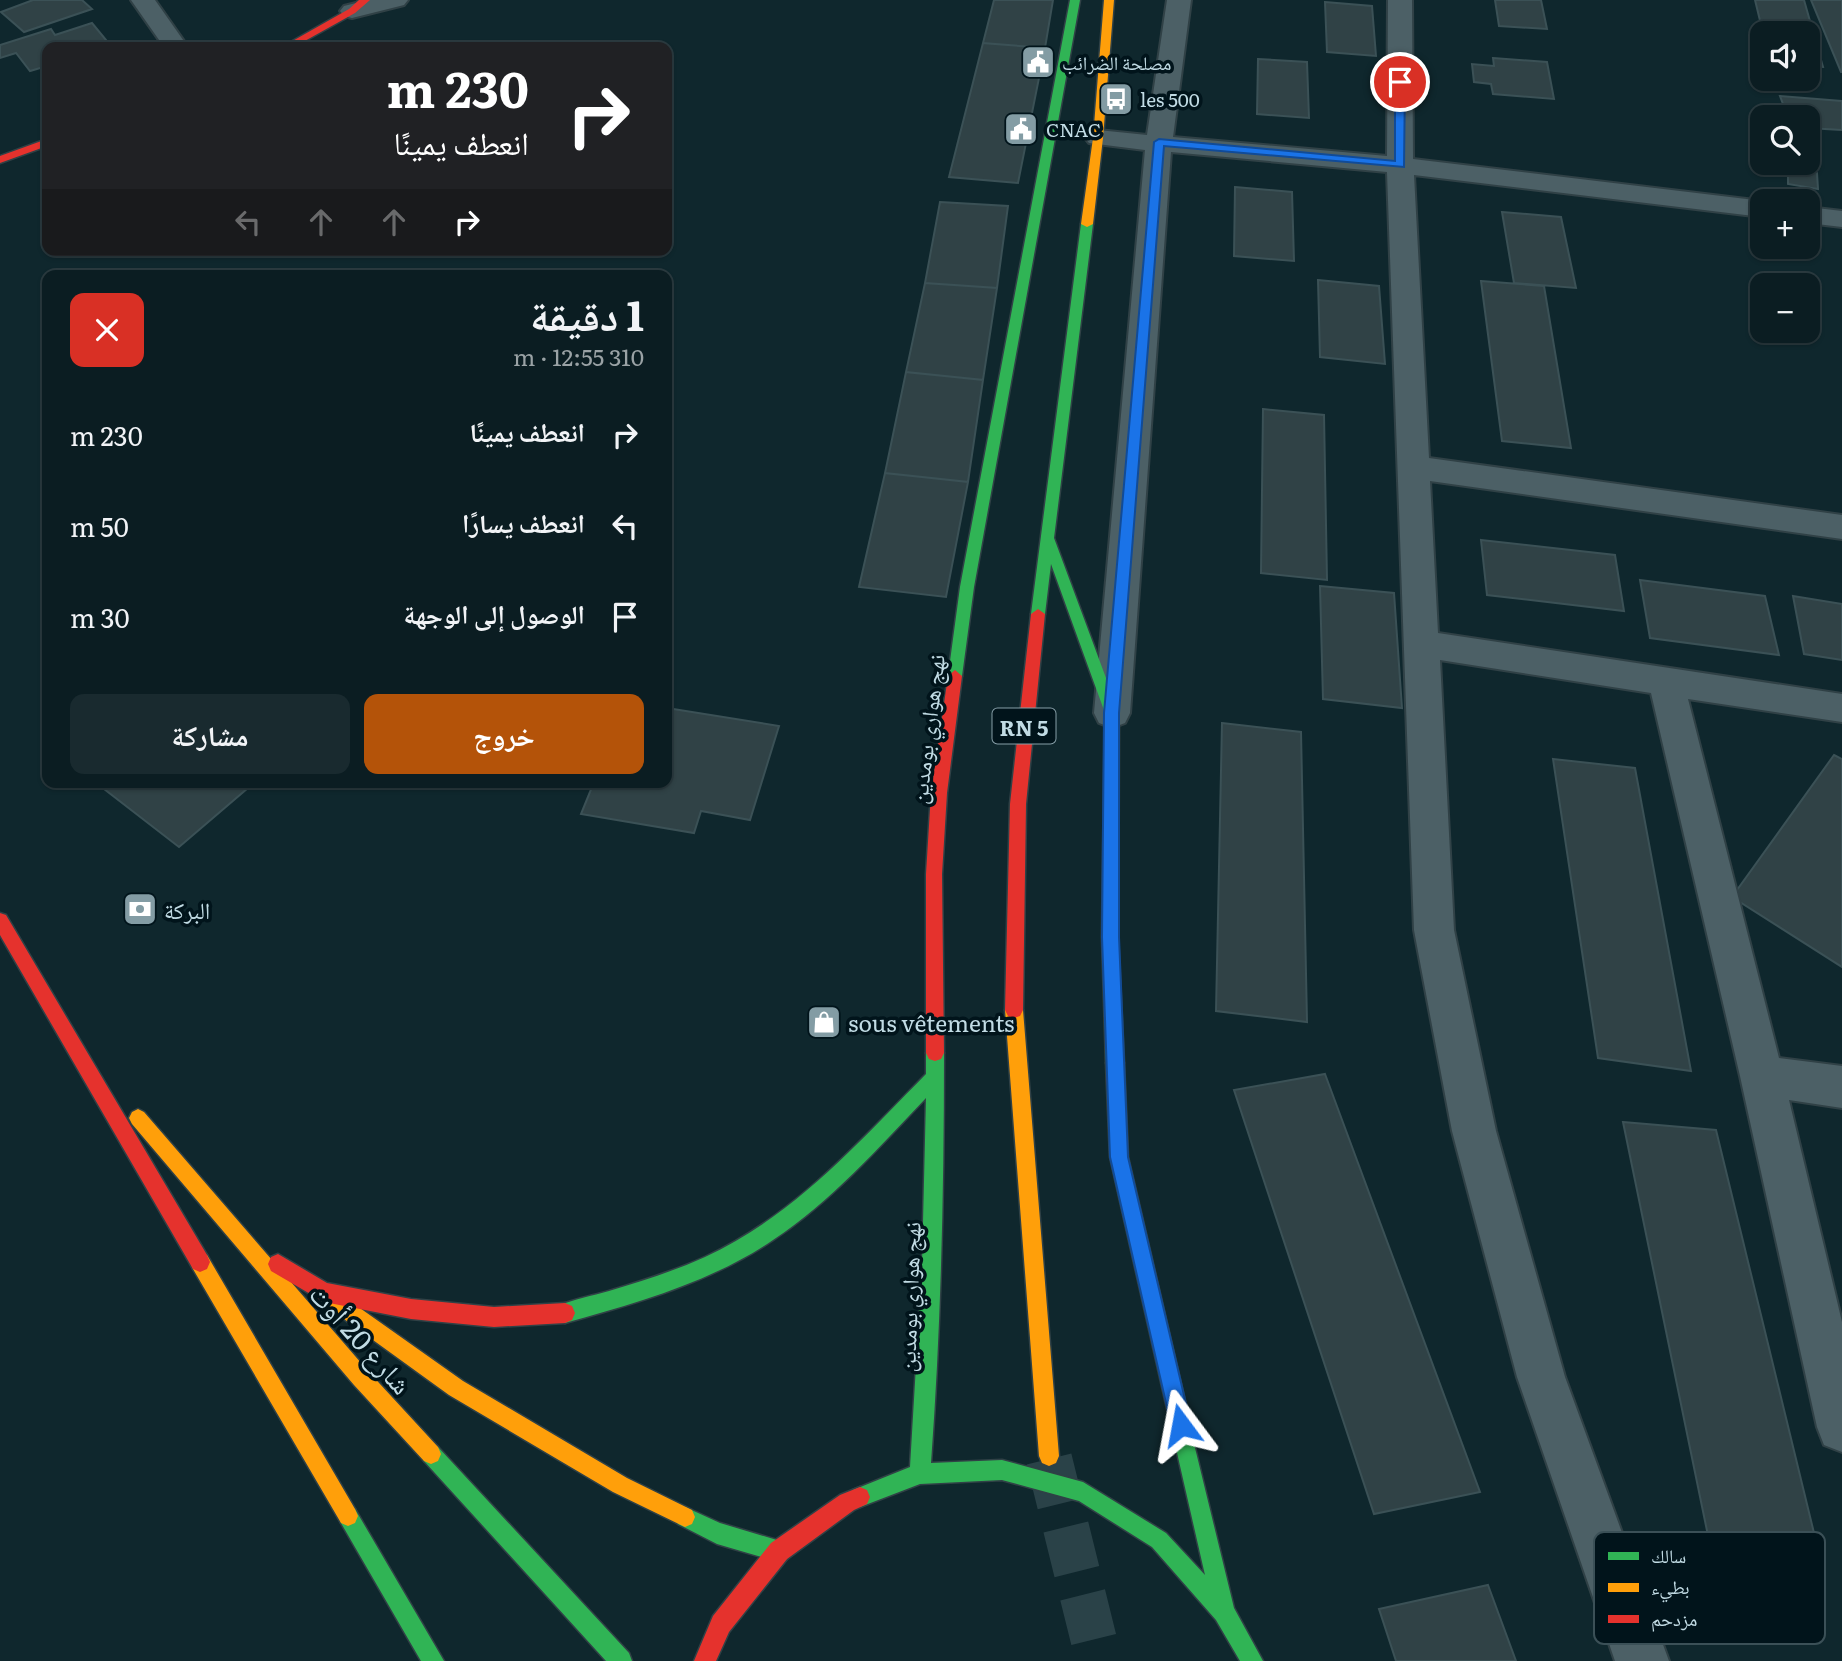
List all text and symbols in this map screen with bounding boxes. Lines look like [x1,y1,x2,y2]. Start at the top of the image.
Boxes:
map controls [1750,21,1820,343]
button: sound [1750,21,1820,91]
public building icon: مصلحة الضرائب [1019,43,1057,81]
place label: مصلحة الضرائب [1062,48,1171,76]
text: 230 m [386,50,529,123]
pin [1370,52,1430,112]
icon: arrive [1381,63,1419,101]
icon: right [553,70,644,161]
bus stop icon: les 500 [1097,80,1135,118]
place label: les 500 [1140,85,1200,113]
button: search [1750,105,1820,175]
public building icon: CNAC [1002,110,1040,148]
place label: CNAC [1046,115,1101,143]
text: انعطف يمينًا [394,117,529,165]
button: + [1750,189,1820,259]
icon: left [229,203,267,241]
icon: ahead [302,203,340,241]
icon: ahead [375,203,413,241]
icon: right [448,203,486,241]
button: − [1750,273,1820,343]
text: 1 دقيقة [530,282,644,344]
button: close [70,293,144,367]
text: 310 m · 12:55 [513,339,644,373]
text: انعطف يمينًا [470,411,585,450]
text: 230 m [70,415,143,454]
icon: right [606,416,644,454]
text: انعطف يسارًا [462,502,585,541]
text: 50 m [70,506,129,545]
icon: left [606,507,644,545]
text: الوصول إلى الوجهة [404,593,585,632]
text: 30 m [70,597,130,636]
icon: arrive [606,598,644,636]
street label: نهج هواري بومدين [900,652,956,806]
button: مشاركة [70,694,350,774]
button: خروج [364,694,644,774]
road number: RN 5 [992,708,1056,744]
bank icon: البركة [121,890,159,928]
place label: البركة [164,892,210,926]
shop icon: sous vêtements [805,1003,843,1041]
place label: sous vêtements [848,1005,1014,1039]
street label: نهج هواري بومدين [888,1221,931,1373]
street label: شارع 20 أوت [301,1273,423,1403]
position arrow [1144,1388,1218,1462]
legend [1594,1532,1825,1644]
text: سالك [1651,1541,1686,1569]
text: بطيء [1651,1572,1690,1603]
text: مزدحم [1651,1604,1697,1632]

